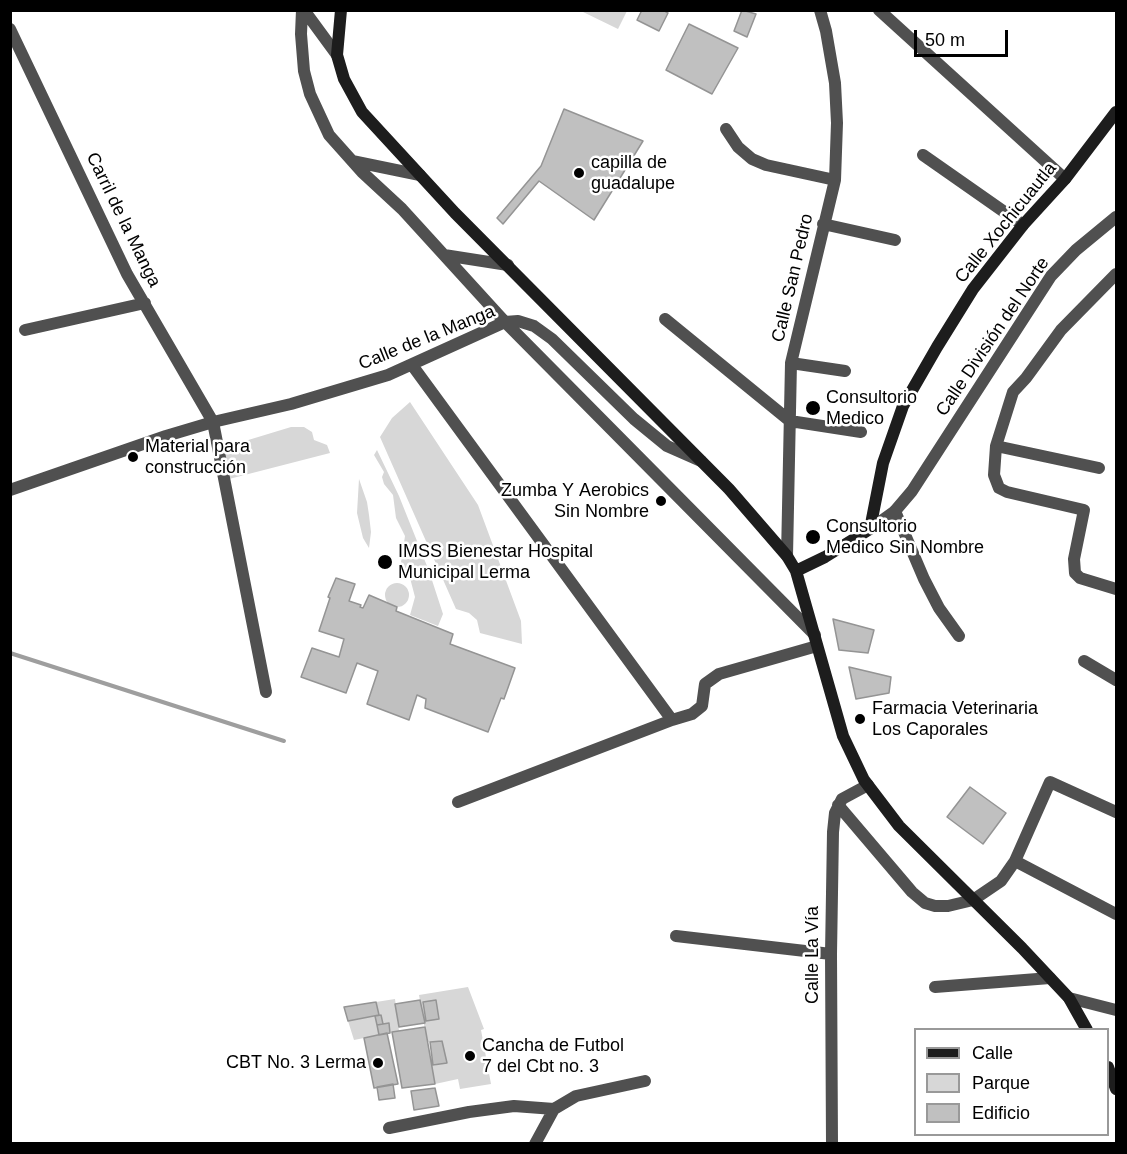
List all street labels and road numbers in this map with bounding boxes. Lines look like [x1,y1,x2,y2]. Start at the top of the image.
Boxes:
street label: Carril de la Manga [81,149,165,291]
street label: Calle Xochicuautla [951,158,1061,288]
street label: Calle San Pedro [768,212,818,344]
street label: Calle División del Norte [932,253,1054,421]
street label: Calle de la Manga [356,301,498,375]
street label: Calle La Vía [802,906,824,1004]

